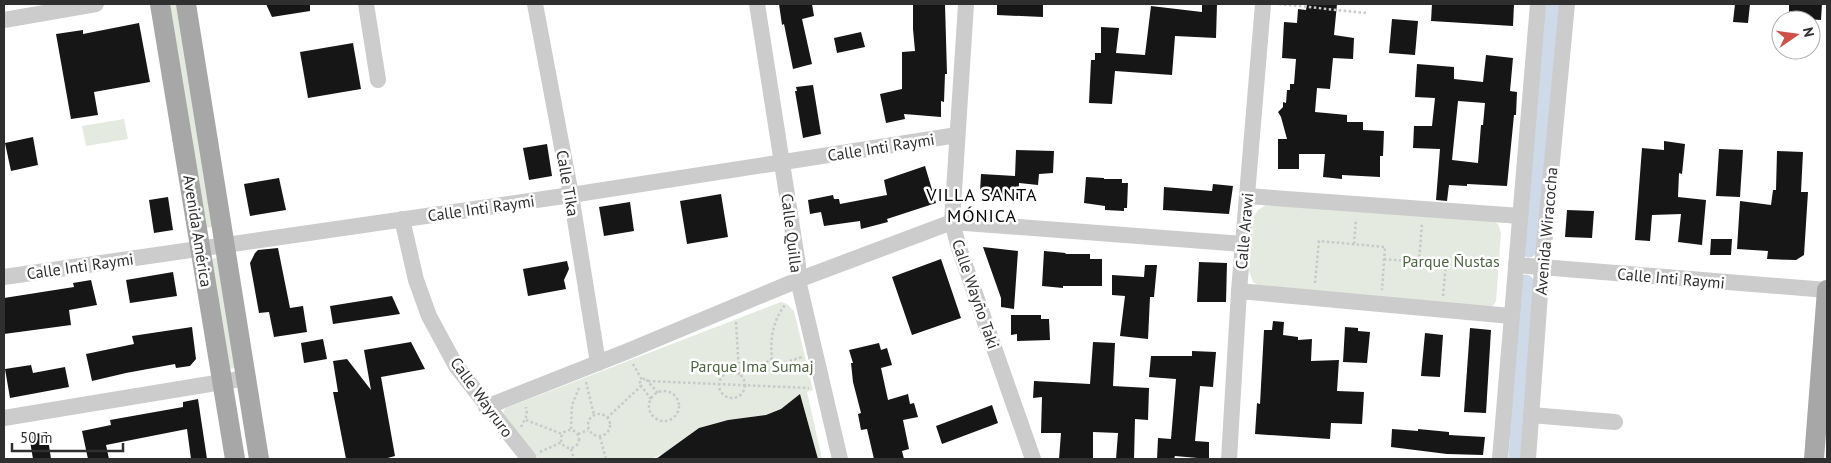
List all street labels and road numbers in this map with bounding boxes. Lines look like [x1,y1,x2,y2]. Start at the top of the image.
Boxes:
street label: Calle Inti Raymi [826,129,936,165]
street label: Calle Tika [552,148,584,218]
street label: Avenida Wiracocha [1530,166,1562,296]
street label: Avenida América [179,174,217,288]
street label: Calle Inti Raymi [426,191,536,225]
street label: Calle Quilla [777,192,807,274]
street label: Calle Arawi [1231,192,1257,270]
street label: Calle Wayño Taki [948,237,1004,351]
street label: Calle Inti Raymi [25,249,135,283]
street label: Calle Inti Raymi [1616,263,1726,293]
street label: Calle Wayruro [446,353,518,441]

